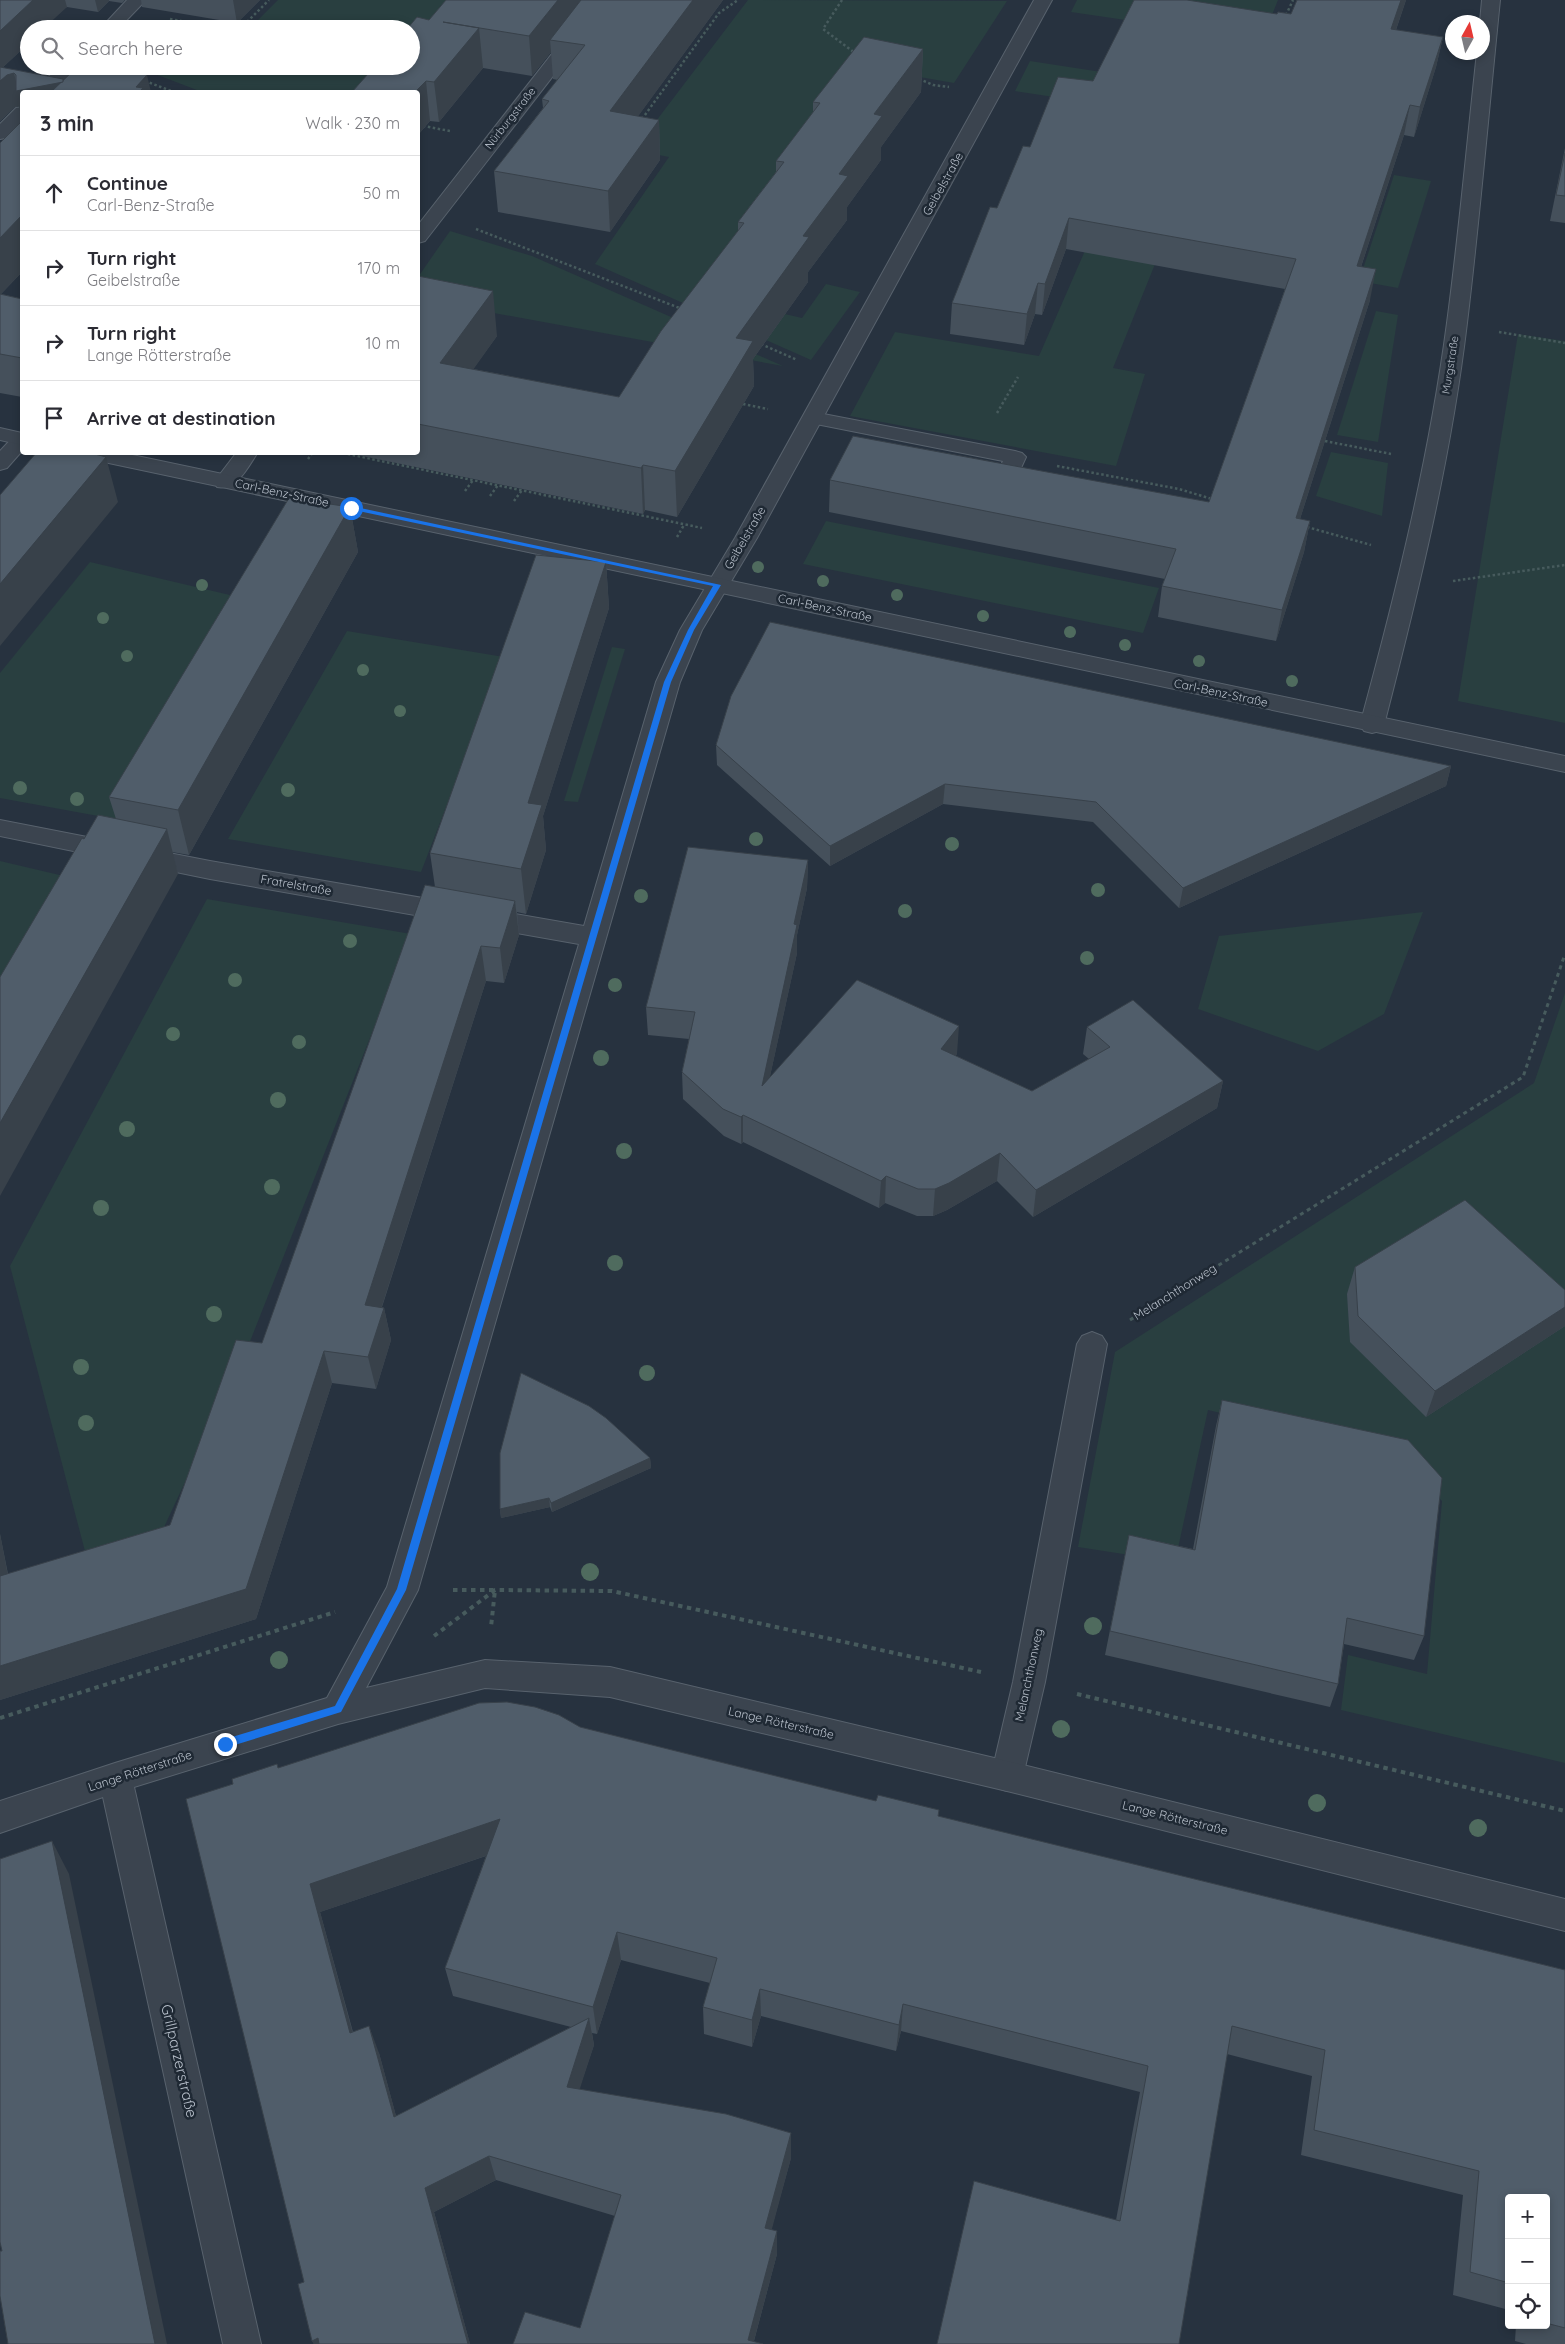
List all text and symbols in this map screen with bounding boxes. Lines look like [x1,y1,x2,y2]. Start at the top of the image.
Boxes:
north arrow [1445,15,1490,60]
search box [20,20,420,75]
icon: search [38,34,66,62]
text: Search here [78,36,183,60]
street label: Nürburgstraße [481,84,539,152]
text: 3 min [40,110,94,136]
text: Walk · 230 m [305,113,400,133]
street label: Geibelstraße [919,149,966,218]
text: Continue [87,171,168,195]
icon: ahead [40,179,68,207]
text: 50 m [363,183,400,203]
text: Carl-Benz-Straße [87,195,215,215]
text: Turn right [87,246,176,270]
icon: right [40,254,68,282]
text: 170 m [357,258,400,278]
text: Geibelstraße [87,270,180,290]
text: Turn right [87,321,176,345]
icon: right [40,329,68,357]
text: 10 m [366,333,400,353]
street label: Murgstraße [1438,335,1462,395]
text: Lange Rötterstraße [87,345,231,365]
icon: arrive [40,404,68,432]
text: Arrive at destination [87,406,276,430]
street label: Carl-Benz-Straße [234,475,331,510]
route start [340,497,363,520]
street label: Geibelstraße [721,504,769,572]
street label: Carl-Benz-Straße [777,590,874,625]
street label: Carl-Benz-Straße [1173,675,1270,710]
street label: Fratrelstraße [259,871,333,898]
street label: Melanchthonweg [1130,1260,1219,1323]
street label: Melanchthonweg [1011,1627,1046,1723]
street label: Lange Rötterstraße [727,1703,836,1742]
route end [214,1733,237,1756]
street label: Lange Rötterstraße [86,1747,194,1794]
street label: Lange Rötterstraße [1121,1797,1230,1838]
street label: Grillparzerstraße [157,2002,202,2119]
map controls [1505,2194,1550,2329]
button: + [1505,2194,1550,2239]
button: − [1505,2239,1550,2284]
button: locate [1505,2284,1550,2329]

